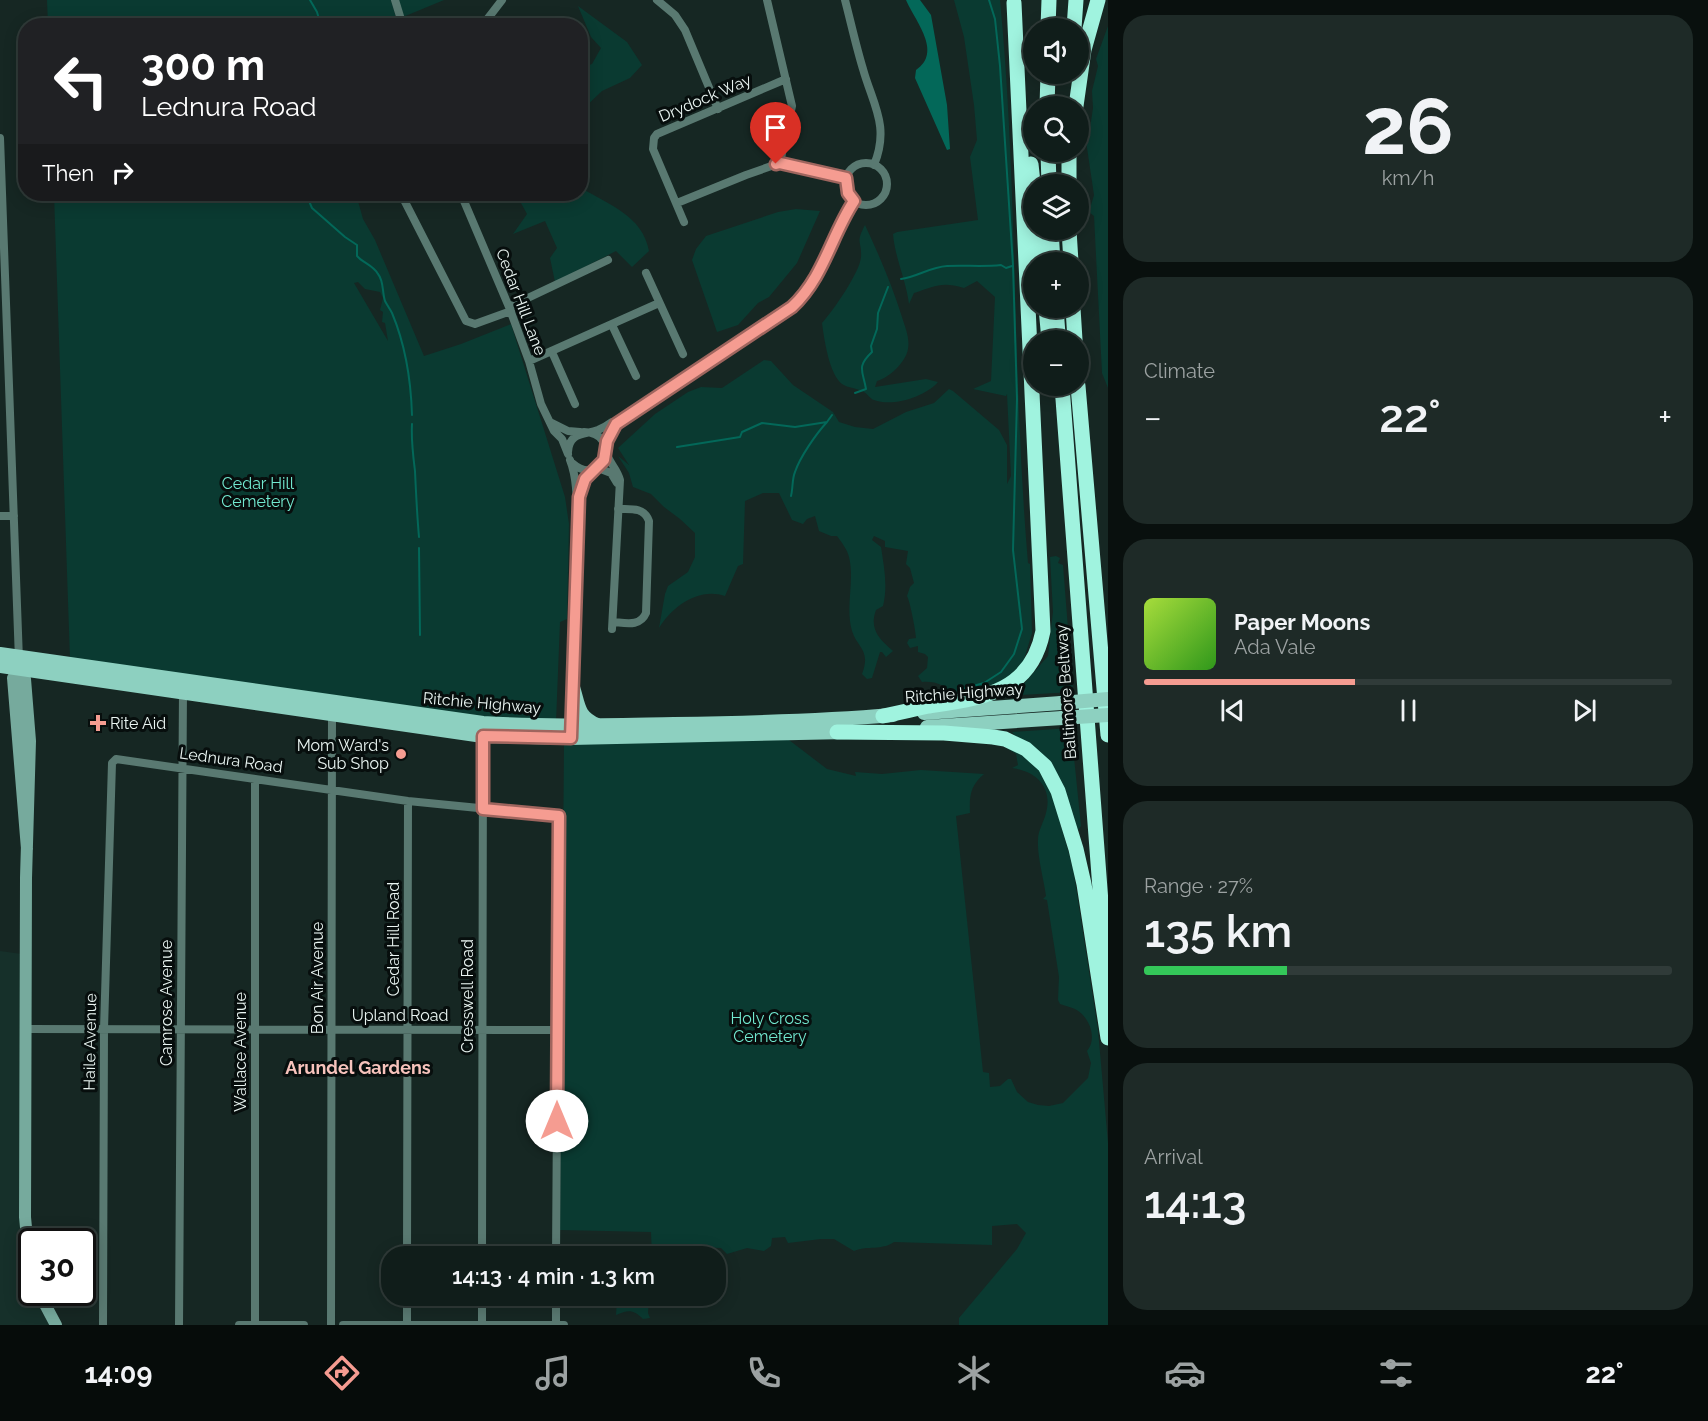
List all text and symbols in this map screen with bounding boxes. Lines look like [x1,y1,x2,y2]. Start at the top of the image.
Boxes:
map controls [1023,18,1089,396]
button: sound [1023,18,1089,84]
text: 300 m [141,41,265,90]
icon: left [42,42,120,120]
street label: Drydock Way [656,70,754,126]
text: 26 [1362,81,1454,172]
text: Lednura Road [141,91,317,122]
button: search [1023,96,1089,162]
pin [750,102,801,164]
icon: arrive [759,111,792,144]
icon: right [106,156,139,189]
text: Then [42,160,94,186]
text: km/h [1382,166,1434,190]
button: layers [1023,174,1089,240]
street label: Cedar Hill Lane [492,246,550,358]
button: + [1023,252,1089,318]
button: − [1023,330,1089,396]
text: Climate [1144,359,1215,383]
text: 22° [1379,390,1441,443]
text: − [1144,398,1162,437]
text: + [1658,398,1672,437]
park label: Cedar Hill Cemetery [221,474,295,511]
text: Paper Moons [1234,609,1370,635]
street label: Baltimore Beltway [1052,624,1080,760]
text: Ada Vale [1234,635,1316,659]
street label: Ritchie Highway [904,679,1024,707]
street label: Ritchie Highway [422,688,542,718]
icon: previous [1216,694,1249,727]
icon: pause [1392,694,1425,727]
icon: next [1568,694,1601,727]
place label: Rite Aid [110,714,166,733]
marker: Rite Aid [91,716,105,730]
place label: Mom Ward's Sub Shop [297,736,389,773]
street label: Lednura Road [178,743,284,777]
marker: Mom Ward's Sub Shop [394,747,408,761]
text: Range · 27% [1144,874,1253,898]
street label: Cedar Hill Road [384,882,403,996]
text: 135 km [1144,905,1292,958]
street label: Bon Air Avenue [308,922,327,1034]
street label: Cresswell Road [458,939,477,1053]
street label: Camrose Avenue [157,940,176,1066]
street label: Wallace Avenue [231,992,250,1112]
street label: Haile Avenue [80,993,100,1091]
street label: Upland Road [352,1006,448,1025]
park label: Holy Cross Cemetery [731,1009,810,1046]
district label: Arundel Gardens [285,1057,431,1078]
position arrow [525,1089,589,1153]
text: Arrival [1144,1145,1203,1169]
text: 14:13 [1144,1176,1247,1229]
speed limit sign: 30 [18,1228,96,1306]
text: 14:13 · 4 min · 1.3 km [452,1263,655,1289]
icon: directions [321,1352,363,1394]
icon: music [532,1352,574,1394]
icon: phone [743,1352,785,1394]
icon: climate [953,1352,995,1394]
icon: car [1164,1352,1206,1394]
icon: filters [1375,1352,1417,1394]
text: 14:09 [84,1358,152,1389]
text: 22° [1586,1358,1624,1389]

